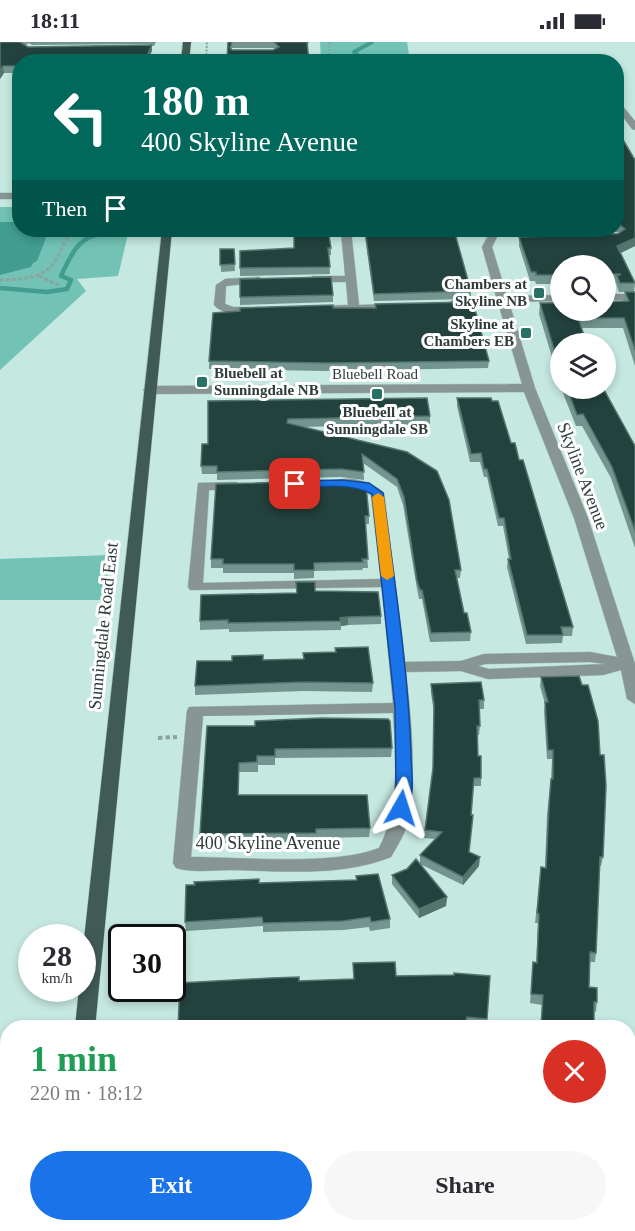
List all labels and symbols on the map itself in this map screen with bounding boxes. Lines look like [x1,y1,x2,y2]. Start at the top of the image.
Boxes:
place label: Chambers at Skyline NB [444,276,527,309]
marker: Chambers at Skyline NB [532,286,546,300]
place label: Skyline at Chambers EB [424,316,514,349]
marker: Skyline at Chambers EB [519,326,533,340]
place label: Bluebell at Sunningdale NB [214,365,319,398]
street label: Bluebell Road [332,366,419,382]
marker: Bluebell at Sunningdale NB [195,375,209,389]
marker: Bluebell at Sunningdale SB [370,387,384,401]
place label: Bluebell at Sunningdale SB [326,404,428,437]
street label: Skyline Avenue [553,420,613,532]
pin [269,458,320,509]
street label: Sunningdale Road East [84,541,122,711]
position arrow [369,776,433,840]
street label: 400 Skyline Avenue [196,833,340,853]
speed limit sign: 30 [108,924,186,1002]

